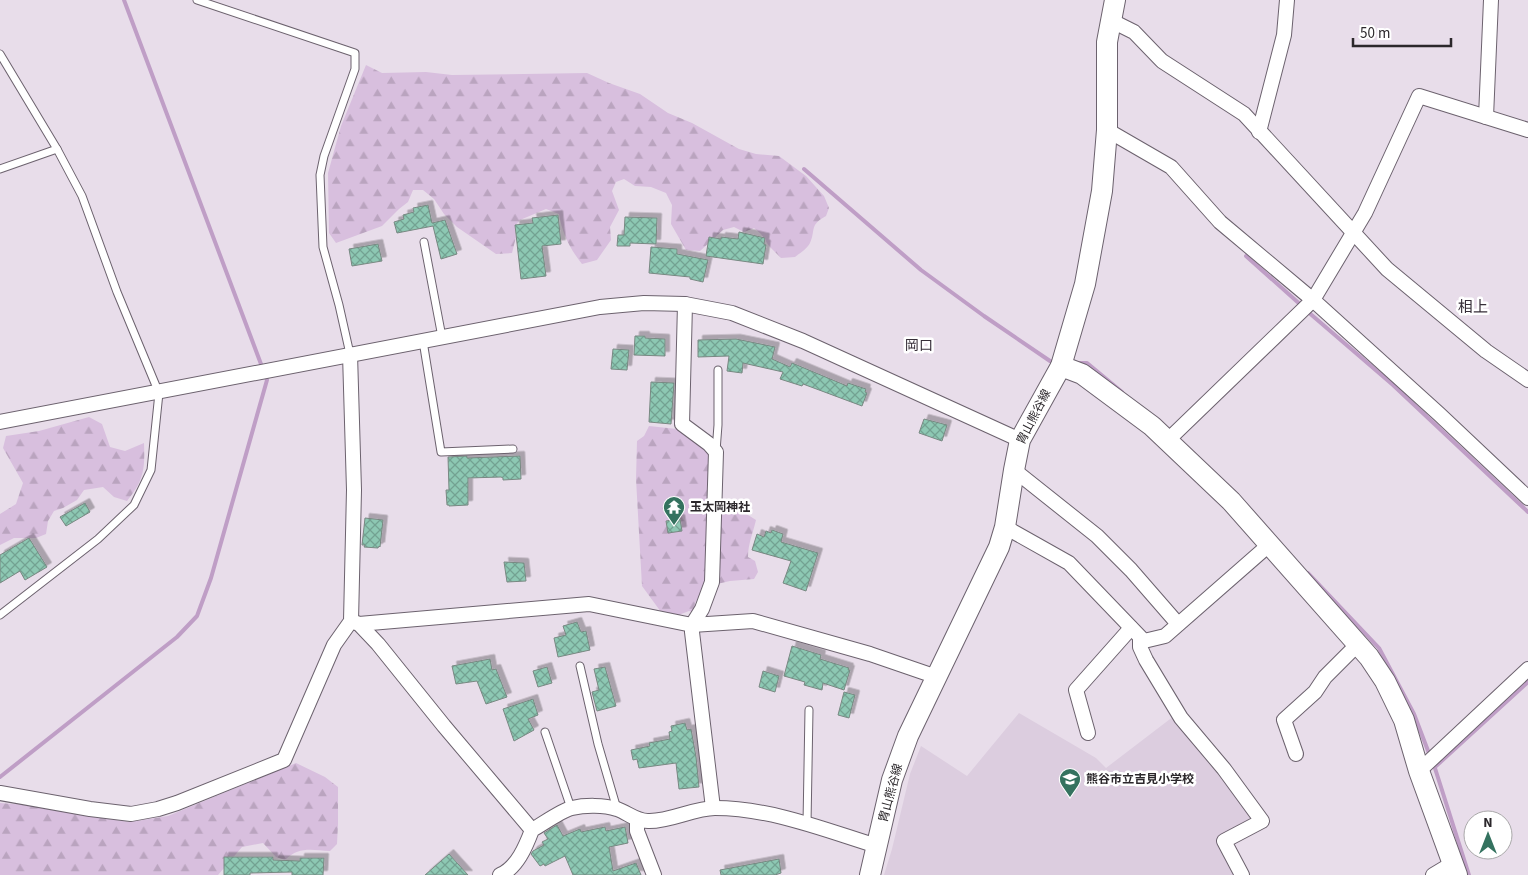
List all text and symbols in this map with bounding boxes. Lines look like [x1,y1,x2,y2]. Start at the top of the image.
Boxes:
scale bar [1353,15,1450,47]
text: 50 m [1360,23,1390,44]
district label: 相上 [1458,297,1488,318]
district label: 岡口 [905,336,933,356]
street label: 胄山熊谷線 [1013,386,1055,448]
temple icon: 玉太岡神社 [662,495,686,526]
place label: 玉太岡神社 [690,499,750,516]
street label: 胄山熊谷線 [875,762,907,824]
school or university icon: 熊谷市立吉見小学校 [1058,767,1082,798]
place label: 熊谷市立吉見小学校 [1086,771,1194,788]
north arrow [1463,810,1513,860]
text: N [1483,813,1493,833]

